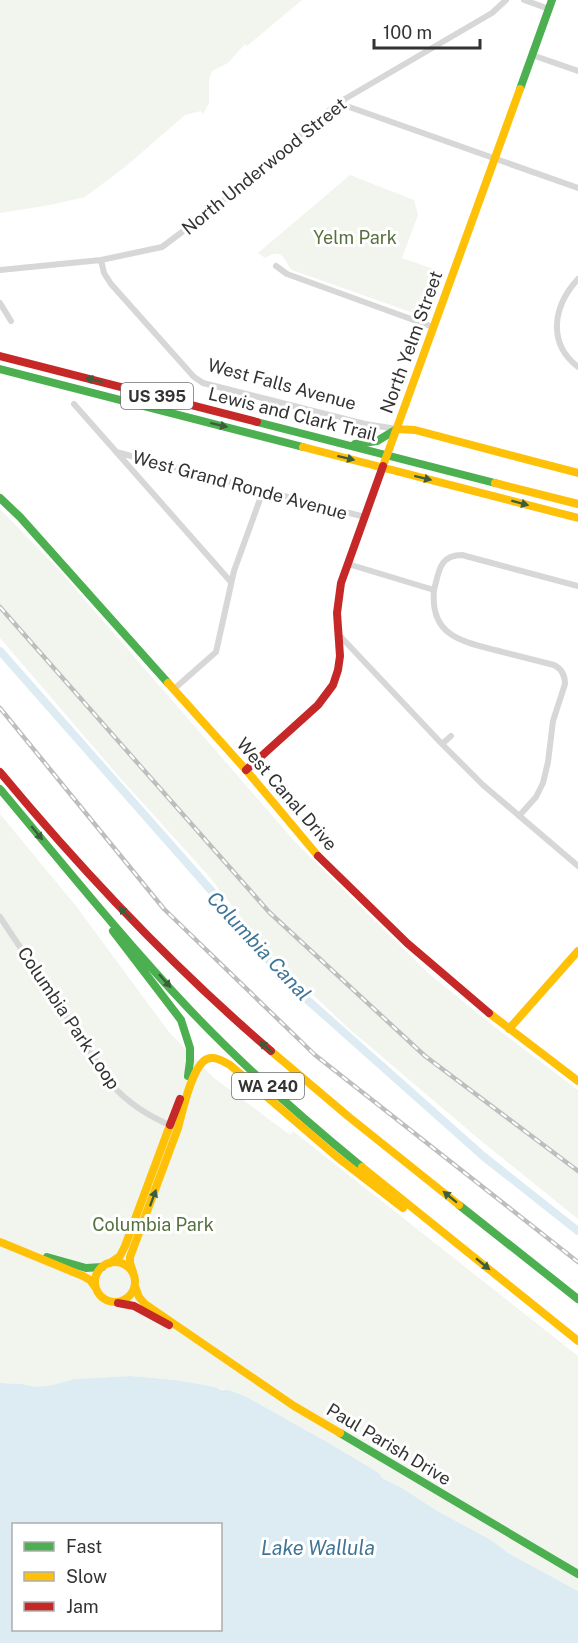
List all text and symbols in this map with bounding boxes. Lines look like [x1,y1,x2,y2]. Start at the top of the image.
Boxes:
scale bar [374,12,480,50]
text: 100 m [383,22,432,43]
street label: North Underwood Street [178,93,350,239]
park label: Yelm Park [313,227,397,248]
street label: North Yelm Street [375,268,447,416]
street label: West Falls Avenue [205,354,359,414]
one-way arrow [85,374,103,384]
road number: US 395 [121,383,193,409]
street label: Lewis and Clark Trail [206,383,380,445]
one-way arrow [210,421,229,431]
street label: West Grand Ronde Avenue [130,446,350,524]
one-way arrow [338,454,356,463]
one-way arrow [414,473,432,483]
one-way arrow [511,498,529,508]
street label: West Canal Drive [232,733,342,855]
one-way arrow [31,826,43,841]
water label: Columbia Canal [202,886,316,1006]
one-way arrow [118,907,132,921]
street label: Columbia Park Loop [14,943,124,1093]
one-way arrow [157,974,171,988]
one-way arrow [259,1041,274,1054]
road number: WA 240 [232,1073,304,1099]
one-way arrow [148,1188,158,1206]
one-way arrow [442,1190,458,1203]
park label: Columbia Park [92,1214,214,1235]
one-way arrow [475,1257,490,1269]
street label: Paul Parish Drive [323,1399,455,1489]
legend [12,1523,222,1631]
text: Fast [66,1536,102,1557]
water label: Lake Wallula [261,1536,375,1560]
text: Slow [66,1566,107,1587]
text: Jam [66,1596,99,1617]

